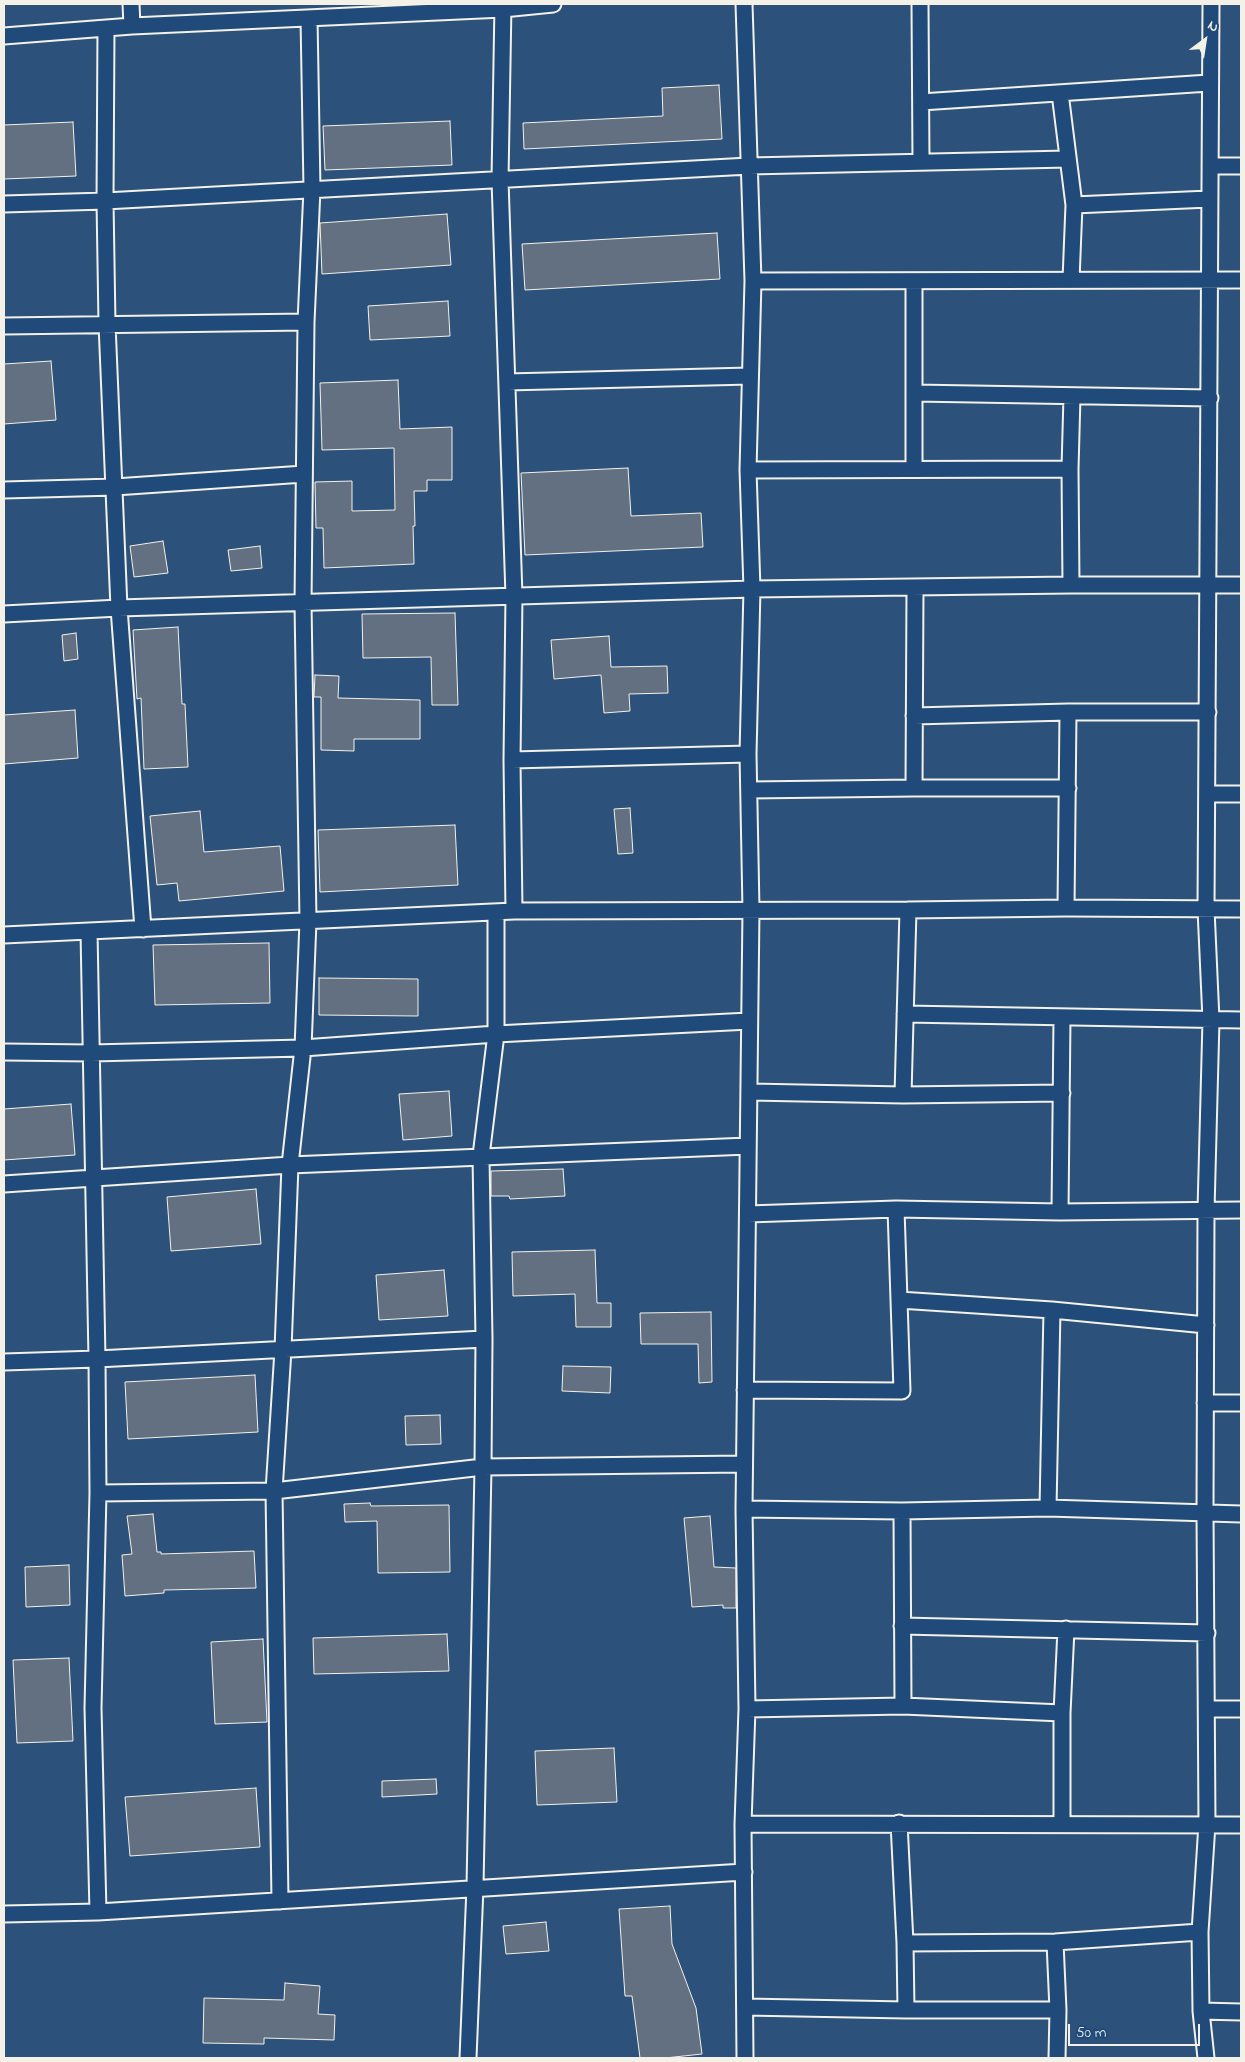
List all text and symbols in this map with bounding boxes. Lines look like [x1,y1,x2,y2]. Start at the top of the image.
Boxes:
north arrow [1180,15,1230,65]
text: N [1204,15,1222,38]
scale bar [1070,2014,1202,2046]
text: 50 m [1076,2022,1106,2044]

